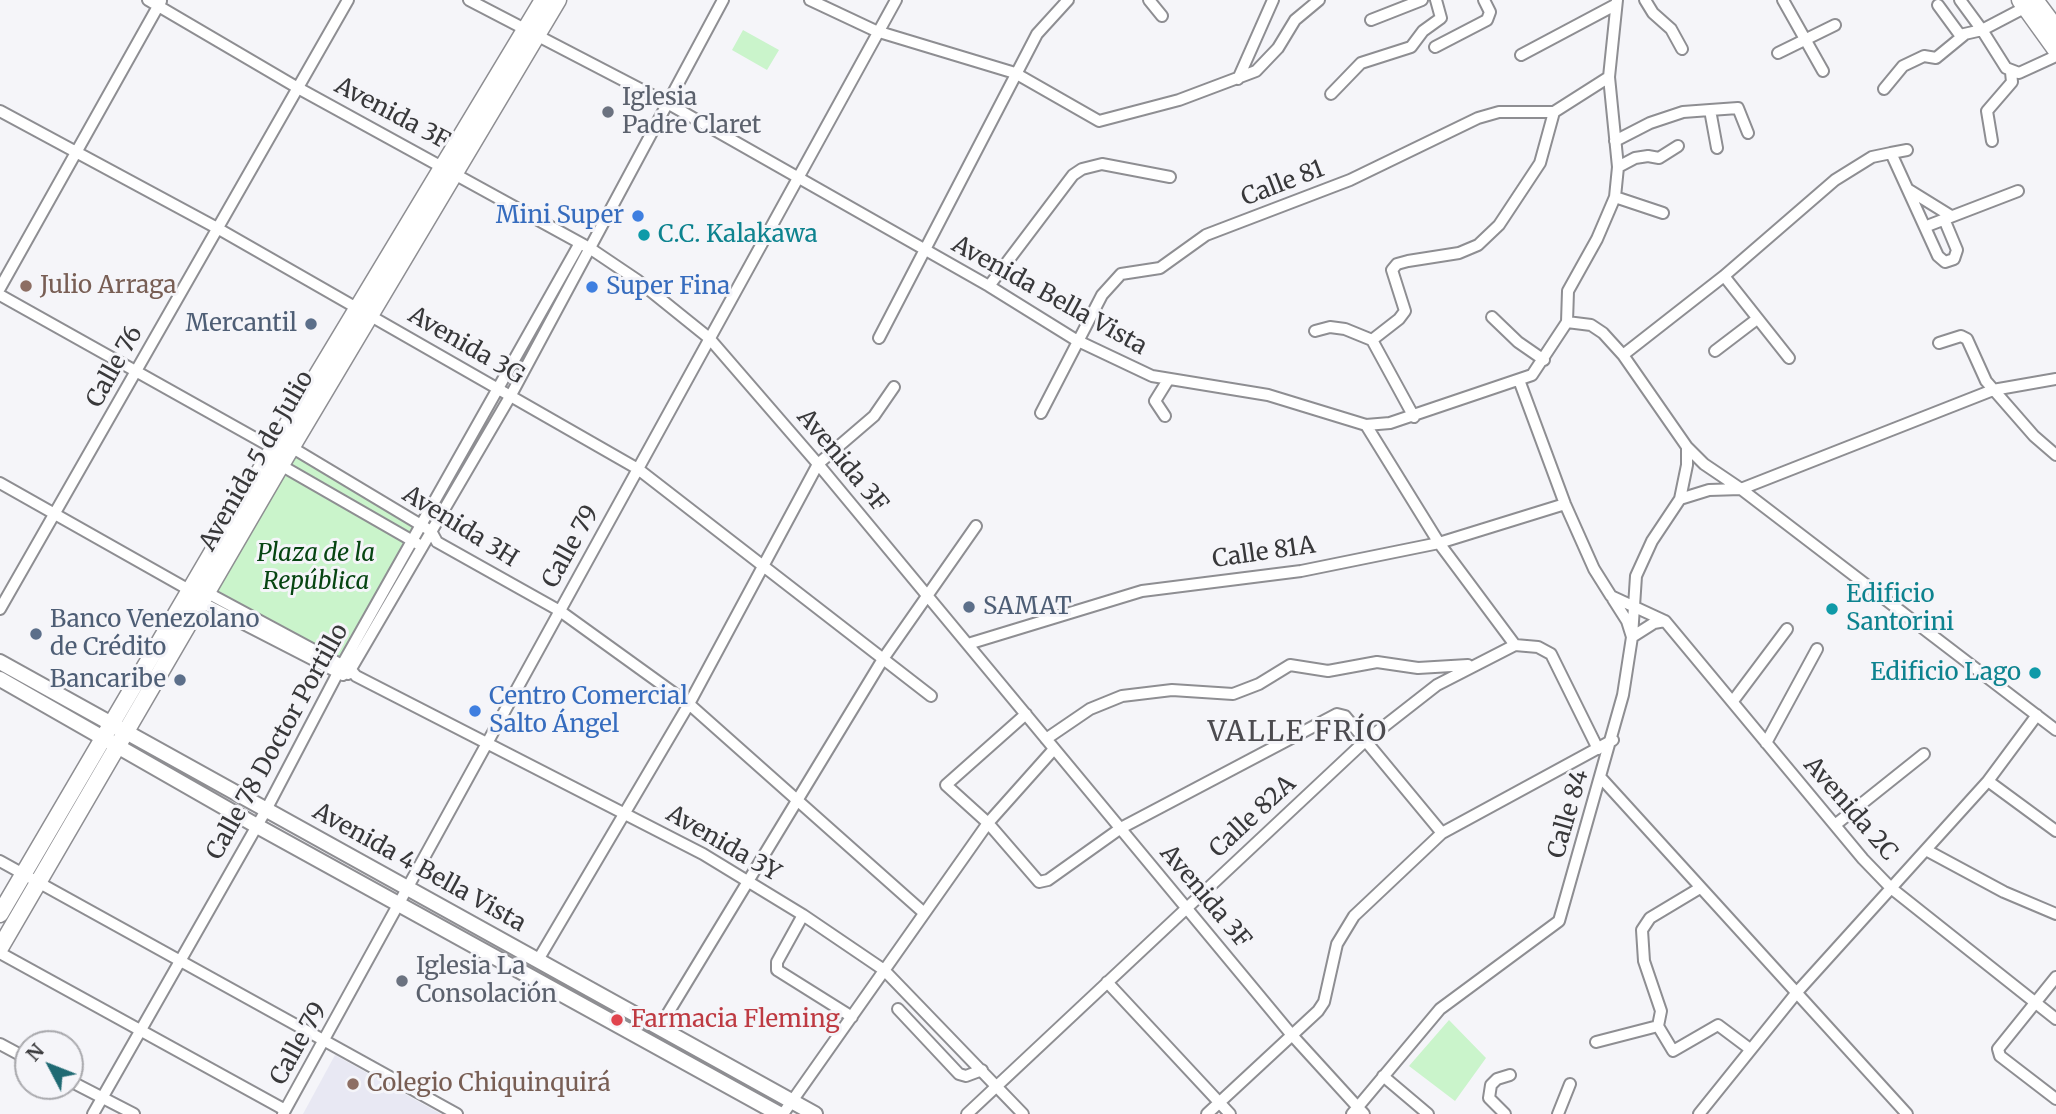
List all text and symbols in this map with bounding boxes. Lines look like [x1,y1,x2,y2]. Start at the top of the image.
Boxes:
street label: Avenida 3F [330,72,454,156]
place label: Iglesia Padre Claret [622,84,761,140]
marker: Iglesia Padre Claret [600,104,616,120]
street label: Calle 81 [1238,155,1328,213]
place label: Mini Super [496,202,624,230]
marker: Mini Super [630,208,646,224]
place label: C.C. Kalakawa [658,221,818,249]
marker: C.C. Kalakawa [636,227,652,243]
street label: Avenida Bella Vista [946,230,1152,362]
place label: Julio Arraga [40,272,176,300]
place label: Super Fina [606,273,730,301]
marker: Julio Arraga [18,278,34,294]
marker: Super Fina [584,279,600,295]
street label: Avenida 3G [403,301,529,391]
place label: Mercantil [186,310,297,338]
marker: Mercantil [303,316,319,332]
street label: Calle 76 [81,321,149,413]
street label: Avenida 5 de Julio [194,366,320,556]
street label: Avenida 3F [791,404,893,518]
street label: Avenida 3H [397,480,523,574]
street label: Calle 79 [537,501,605,593]
street label: Calle 81A [1211,532,1317,574]
park label: Plaza de la República [257,540,375,596]
place label: Edificio Santorini [1846,581,1954,637]
place label: SAMAT [983,593,1072,621]
marker: SAMAT [961,599,977,615]
marker: Edificio Santorini [1824,601,1840,617]
place label: Banco Venezolano de Crédito [50,606,260,662]
street label: Calle 78 Doctor Portillo [201,619,355,865]
marker: Banco Venezolano de Crédito [28,626,44,642]
place label: Edificio Lago [1870,659,2021,687]
marker: Edificio Lago [2027,665,2043,681]
place label: Bancaribe [50,666,166,694]
marker: Bancaribe [172,672,188,688]
place label: Centro Comercial Salto Ángel [489,683,688,739]
marker: Centro Comercial Salto Ángel [467,703,483,719]
district label: VALLE FRÍO [1209,716,1387,750]
street label: Avenida 2C [1797,751,1903,867]
street label: Calle 84 [1543,766,1595,862]
street label: Calle 82A [1204,770,1302,864]
street label: Avenida 4 Bella Vista [308,797,530,939]
street label: Avenida 3Y [661,800,785,888]
street label: Avenida 3F [1154,840,1256,954]
place label: Iglesia La Consolación [416,953,557,1009]
marker: Iglesia La Consolación [394,973,410,989]
street label: Calle 79 [265,998,333,1090]
place label: Farmacia Fleming [631,1006,840,1034]
marker: Farmacia Fleming [609,1012,625,1028]
north arrow [14,1030,84,1100]
text: N [21,1039,49,1066]
place label: Colegio Chiquinquirá [367,1070,611,1098]
marker: Colegio Chiquinquirá [345,1076,361,1092]

